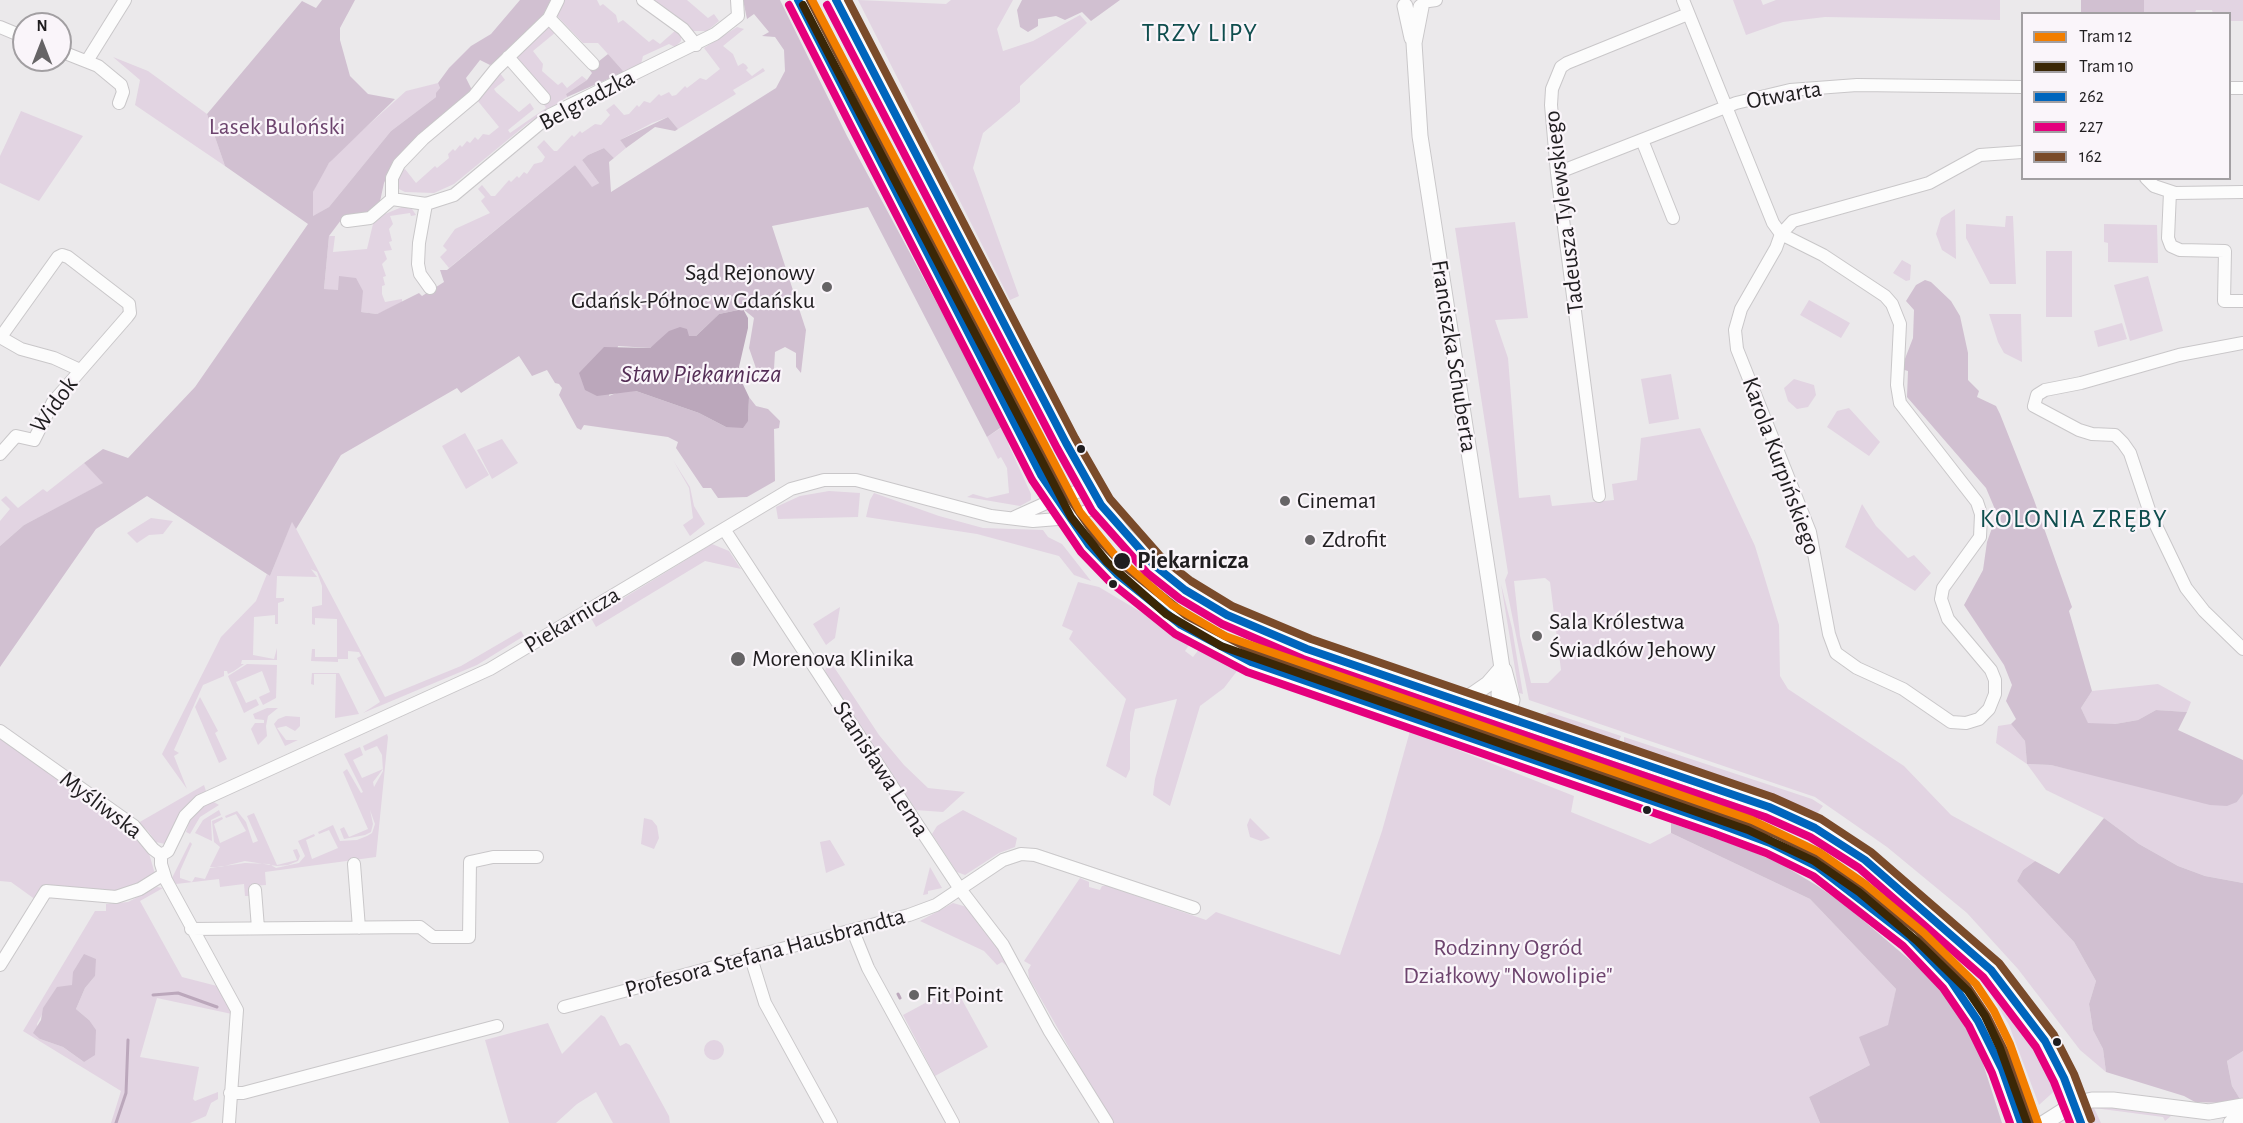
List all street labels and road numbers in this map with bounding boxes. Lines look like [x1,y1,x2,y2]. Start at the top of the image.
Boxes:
street label: Belgradzka [534,63,640,137]
street label: Otwarta [1744,74,1824,116]
street label: Tadeusza Tylewskiego [1537,109,1591,315]
street label: Franciszka Schuberta [1425,258,1483,454]
street label: Widok [24,371,84,439]
street label: Karola Kurpińskiego [1735,373,1827,559]
street label: Piekarnicza [519,580,625,660]
street label: Stanisława Lema [827,696,935,842]
street label: Myśliwska [54,765,148,845]
street label: Profesora Stefana Hausbrandta [622,902,908,1004]

